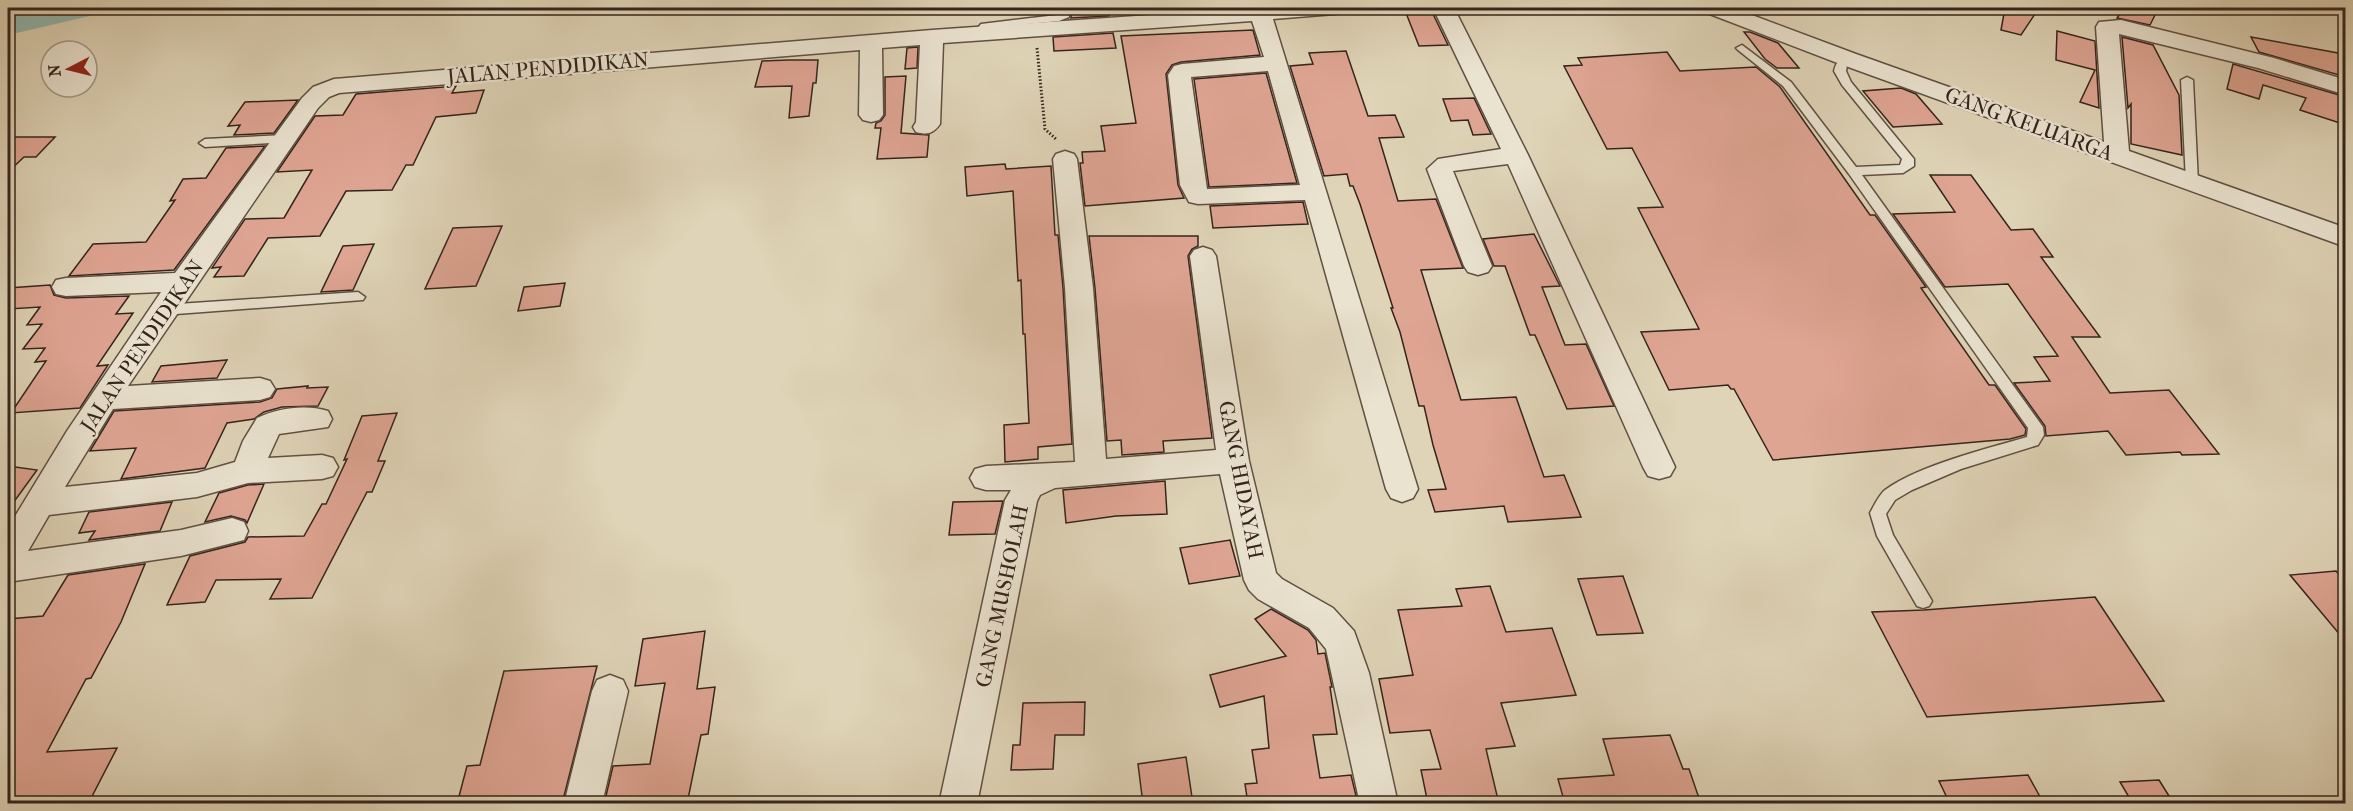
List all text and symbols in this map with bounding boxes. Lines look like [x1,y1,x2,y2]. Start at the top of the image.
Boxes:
north arrow [39,39,99,99]
street label: JALAN PENDIDIKAN [444,47,650,89]
text: N [44,63,65,78]
street label: GANG KELUARGA [1942,82,2117,166]
street label: JALAN PENDIDIKAN [74,255,209,438]
street label: GANG HIDAYAH [1214,399,1268,562]
street label: GANG MUSHOLAH [971,502,1033,689]

